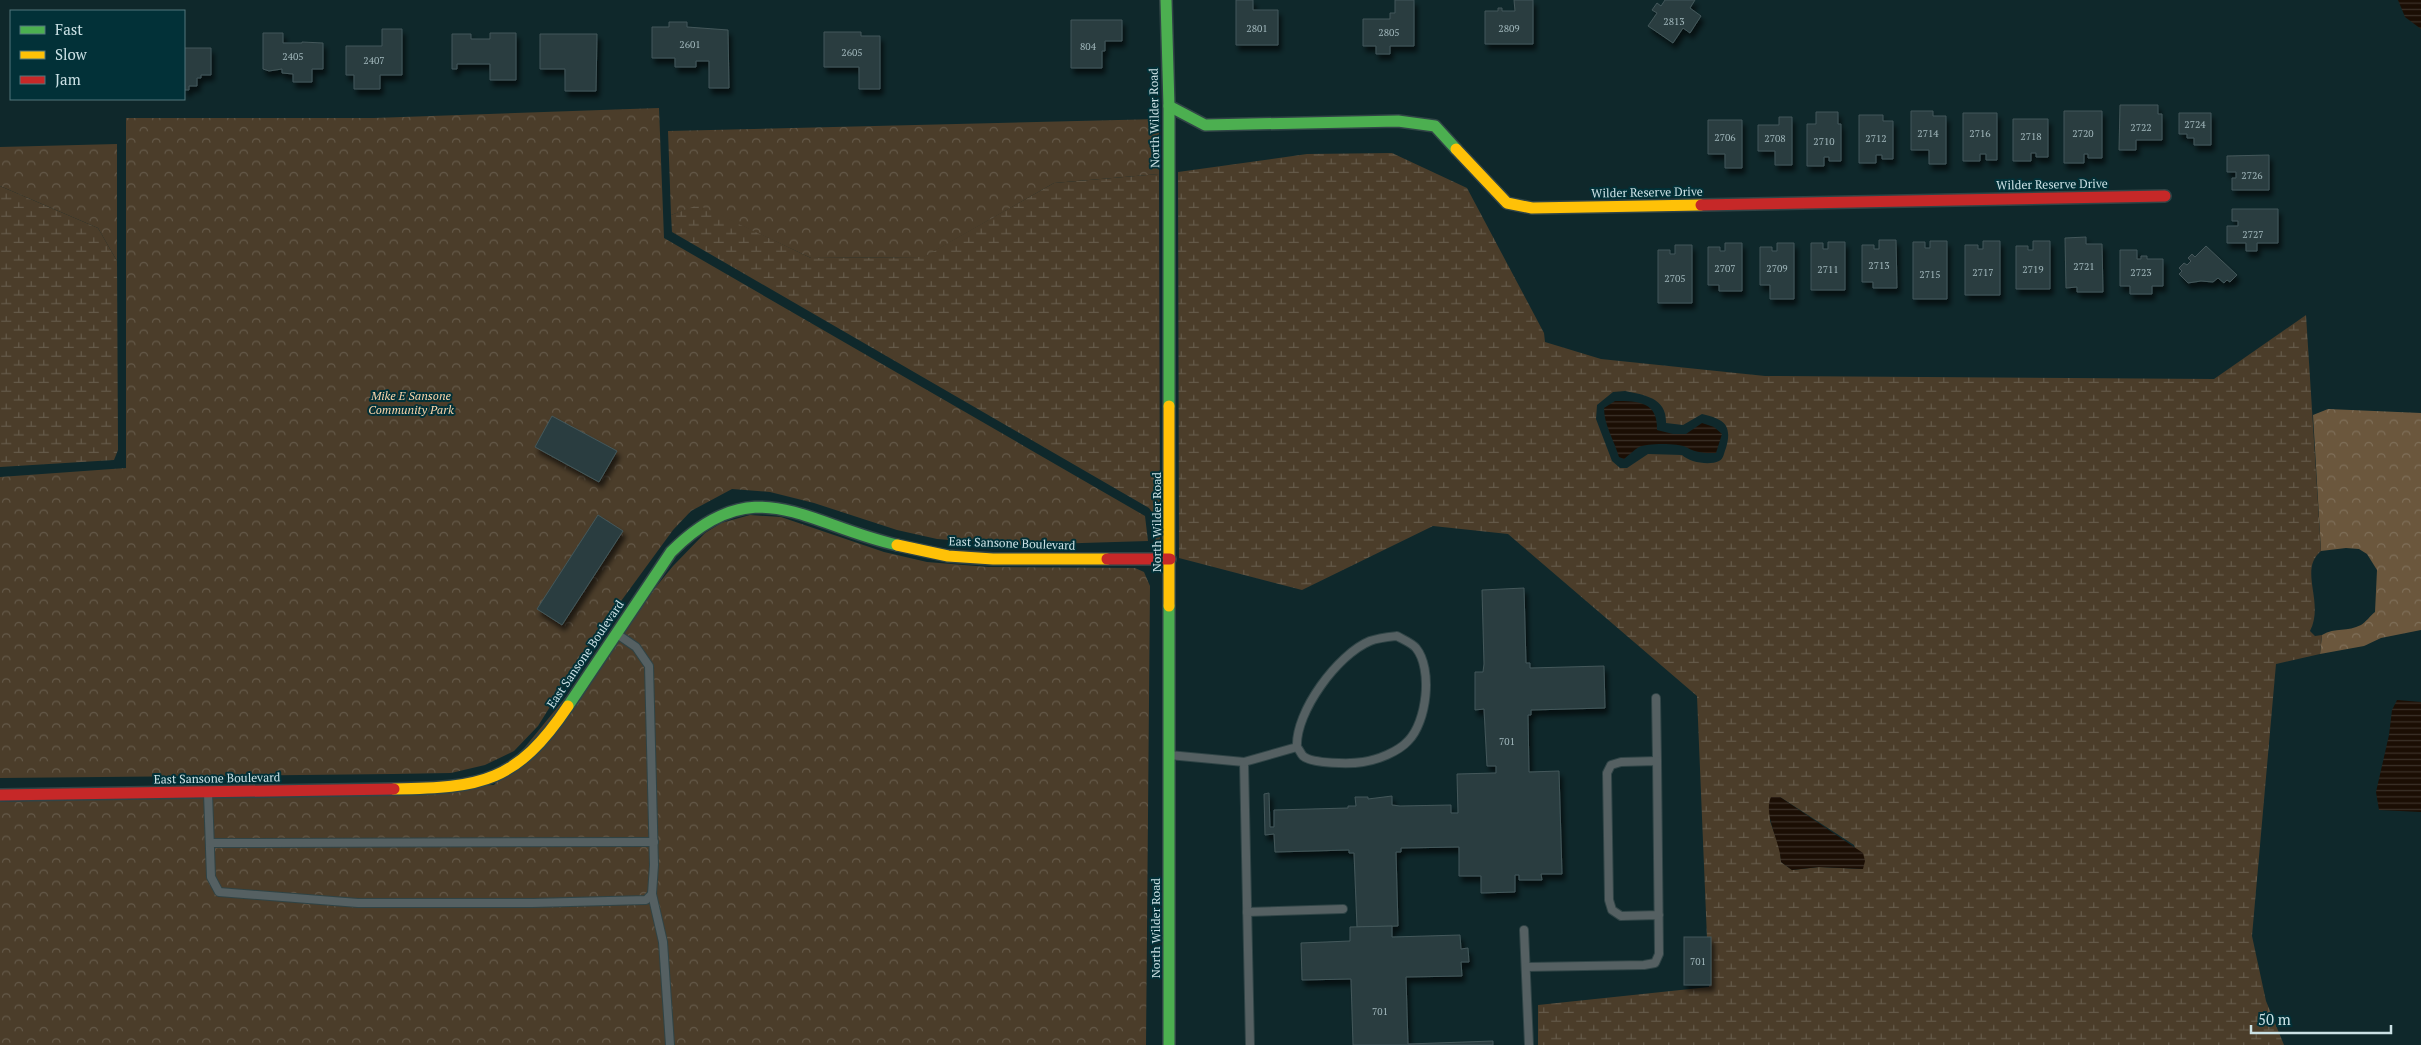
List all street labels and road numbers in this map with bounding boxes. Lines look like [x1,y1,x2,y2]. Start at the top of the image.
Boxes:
street label: North Wilder Road [1146,68,1162,168]
street label: Wilder Reserve Drive [1996,176,2108,192]
street label: Wilder Reserve Drive [1591,184,1703,200]
street label: North Wilder Road [1149,472,1164,572]
street label: East Sansone Boulevard [948,533,1076,553]
street label: East Sansone Boulevard [543,597,627,711]
street label: East Sansone Boulevard [153,769,281,787]
street label: North Wilder Road [1148,878,1163,978]

